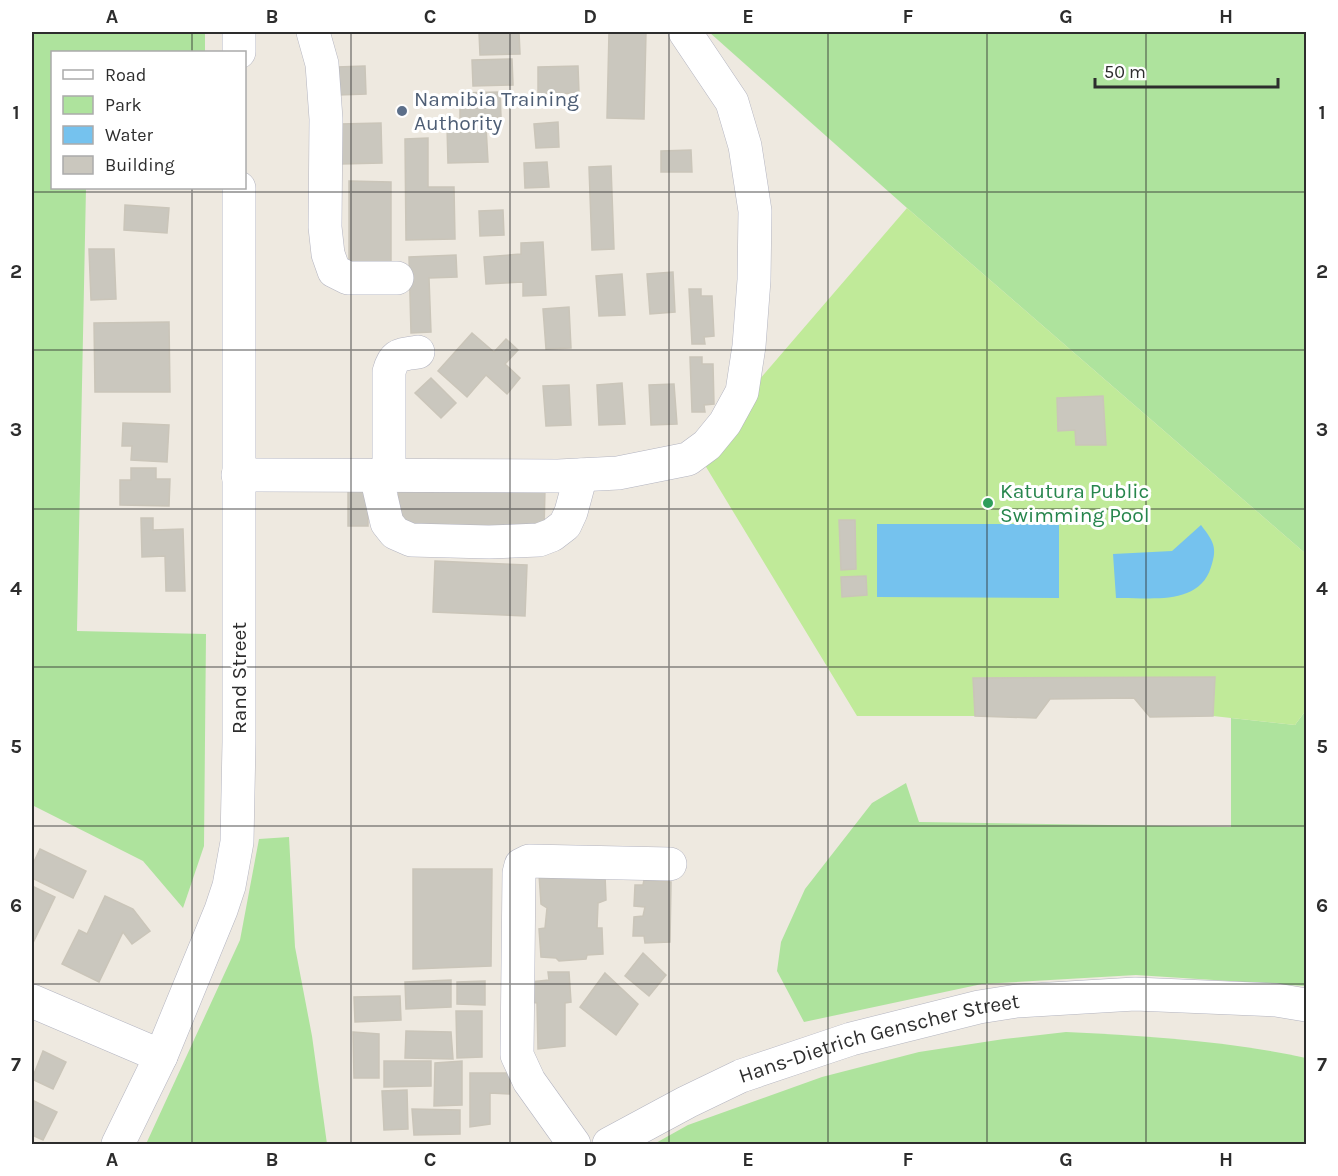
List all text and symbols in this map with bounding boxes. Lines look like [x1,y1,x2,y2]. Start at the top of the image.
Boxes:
text: A [106,5,119,28]
text: B [266,5,278,28]
text: C [424,5,436,28]
text: D [583,5,597,28]
text: E [742,5,754,28]
text: F [903,5,914,28]
text: G [1059,5,1073,28]
text: H [1219,5,1233,28]
legend [51,51,246,189]
scale bar [1095,51,1278,89]
text: 50 m [1104,61,1146,83]
text: Road [105,64,146,86]
place label: Namibia Training Authority [414,87,579,135]
text: Park [105,94,142,116]
text: 1 [12,101,20,124]
text: 1 [1318,101,1326,124]
marker: Namibia Training Authority [395,104,409,118]
text: Water [105,124,153,146]
text: Building [105,154,175,176]
text: 2 [10,260,22,283]
text: 2 [1316,260,1328,283]
text: 3 [10,418,22,441]
text: 3 [1316,418,1328,441]
place label: Katutura Public Swimming Pool [1000,479,1150,527]
marker: Katutura Public Swimming Pool [981,496,995,510]
text: 4 [10,577,22,600]
text: 4 [1316,577,1328,600]
street label: Rand Street [227,622,251,734]
text: 5 [10,735,22,758]
text: 5 [1316,735,1328,758]
text: 6 [10,894,22,917]
text: 6 [1316,894,1328,917]
street label: Hans-Dietrich Genscher Street [735,989,1021,1088]
text: 7 [11,1053,21,1076]
text: 7 [1317,1053,1327,1076]
text: A [106,1148,119,1171]
text: B [266,1148,278,1171]
text: C [424,1148,436,1171]
text: D [583,1148,597,1171]
text: E [742,1148,754,1171]
text: F [903,1148,914,1171]
text: G [1059,1148,1073,1171]
text: H [1219,1148,1233,1171]

